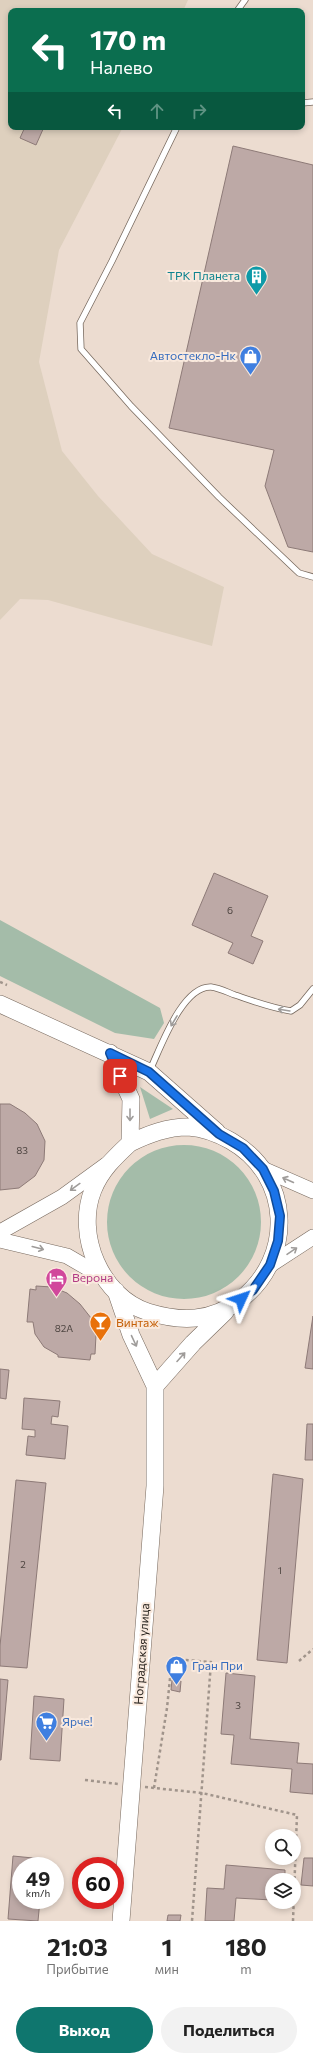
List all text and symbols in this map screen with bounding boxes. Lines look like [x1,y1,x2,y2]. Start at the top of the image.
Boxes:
text: 170 m [90,22,166,56]
icon: left [24,24,76,76]
text: Налево [90,56,153,78]
icon: left [104,100,126,122]
icon: ahead [146,100,168,122]
icon: right [188,100,210,122]
building icon: ТРК Планета [243,263,269,296]
place label: ТРК Планета [167,268,240,282]
shop icon: Автостекло-Нк [238,343,264,376]
place label: Автостекло-Нк [150,348,237,362]
house number: 6 [227,904,233,916]
one-way arrow [278,1006,291,1014]
one-way arrow [169,1015,177,1027]
pin [103,1059,137,1093]
icon: arrive [109,1065,131,1087]
one-way arrow [127,1108,134,1121]
house number: 83 [16,1144,28,1156]
one-way arrow [282,1176,294,1183]
one-way arrow [70,1183,81,1191]
one-way arrow [31,1245,44,1253]
one-way arrow [286,1247,297,1255]
hotel icon: Верона [43,1265,69,1298]
place label: Верона [72,1270,113,1284]
position arrow [220,1278,262,1320]
bar icon: Винтаж [87,1310,113,1343]
place label: Винтаж [116,1315,159,1329]
house number: 82А [55,1322,73,1334]
one-way arrow [131,1335,138,1347]
one-way arrow [177,1351,186,1362]
house number: 2 [20,1558,26,1570]
house number: 1 [278,1564,282,1576]
street label: Ноградская улица [130,1603,152,1705]
shop icon: Гран При [163,1653,189,1686]
place label: Гран При [192,1658,243,1672]
house number: 3 [235,1699,241,1711]
supermarket icon: Ярче! [34,1709,60,1742]
place label: Ярче! [62,1714,93,1728]
map controls [265,1829,301,1909]
button: search [265,1829,301,1865]
speed limit sign: 60 [72,1857,124,1909]
text: 49 [26,1866,50,1890]
button: layers [265,1873,301,1909]
text: km/h [26,1887,50,1899]
text: 21:03 [47,1932,108,1961]
text: 1 [161,1932,172,1961]
text: 180 [225,1932,267,1961]
text: Прибытие [46,1961,109,1977]
text: мин [155,1961,179,1977]
text: m [240,1961,252,1977]
button: Выход [16,2007,153,2053]
button: Поделиться [161,2007,297,2053]

